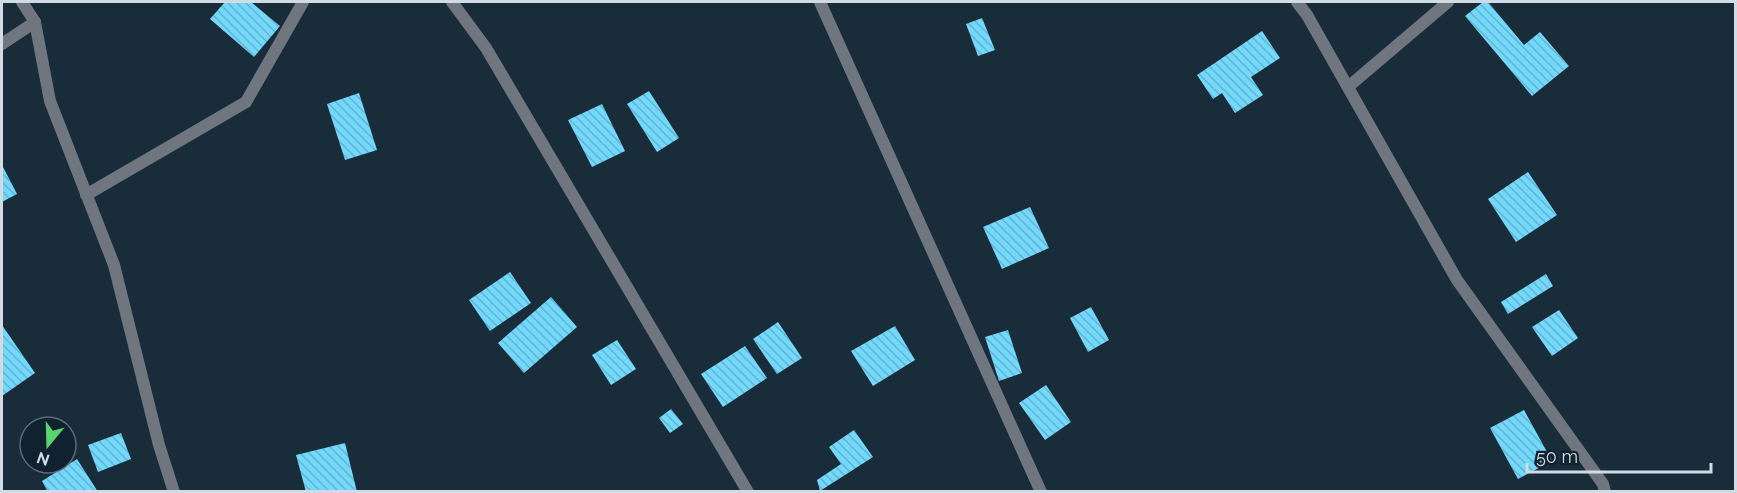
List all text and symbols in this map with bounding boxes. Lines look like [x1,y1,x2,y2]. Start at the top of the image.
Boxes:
north arrow [18,415,78,475]
scale bar [1527,436,1712,474]
text: 50 m [1536,446,1578,467]
text: N [34,448,52,470]

